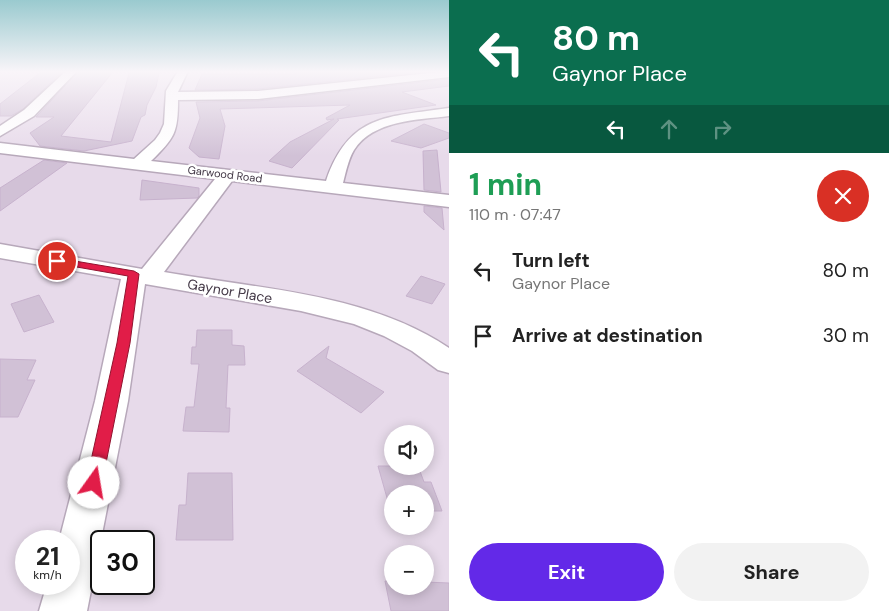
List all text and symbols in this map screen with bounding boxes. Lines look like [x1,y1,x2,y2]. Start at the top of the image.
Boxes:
text: 80 m [552,15,640,61]
icon: left [469,20,534,85]
text: Gaynor Place [552,59,687,88]
icon: left [602,115,630,143]
icon: ahead [655,115,683,143]
icon: right [708,115,736,143]
street label: Garwood Road [187,162,263,186]
text: 1 min [469,165,542,204]
button: close [817,170,869,222]
text: 110 m · 07:47 [469,204,561,225]
pin [36,240,78,282]
icon: arrive [43,247,71,275]
text: Turn left [512,248,590,273]
icon: left [469,257,497,285]
text: 80 m [822,258,869,283]
text: Gaynor Place [512,273,610,294]
street label: Gaynor Place [186,275,274,307]
icon: arrive [469,322,497,350]
text: Arrive at destination [512,323,703,348]
text: 30 m [823,323,869,348]
map controls [384,425,434,595]
button: sound [384,425,434,475]
position arrow [67,456,119,508]
button: + [384,485,434,535]
speed limit sign: 30 [90,530,155,595]
text: 21 [36,540,59,573]
button: Exit [469,543,664,601]
button: Share [674,543,869,601]
button: − [384,545,434,595]
text: km/h [33,567,62,583]

